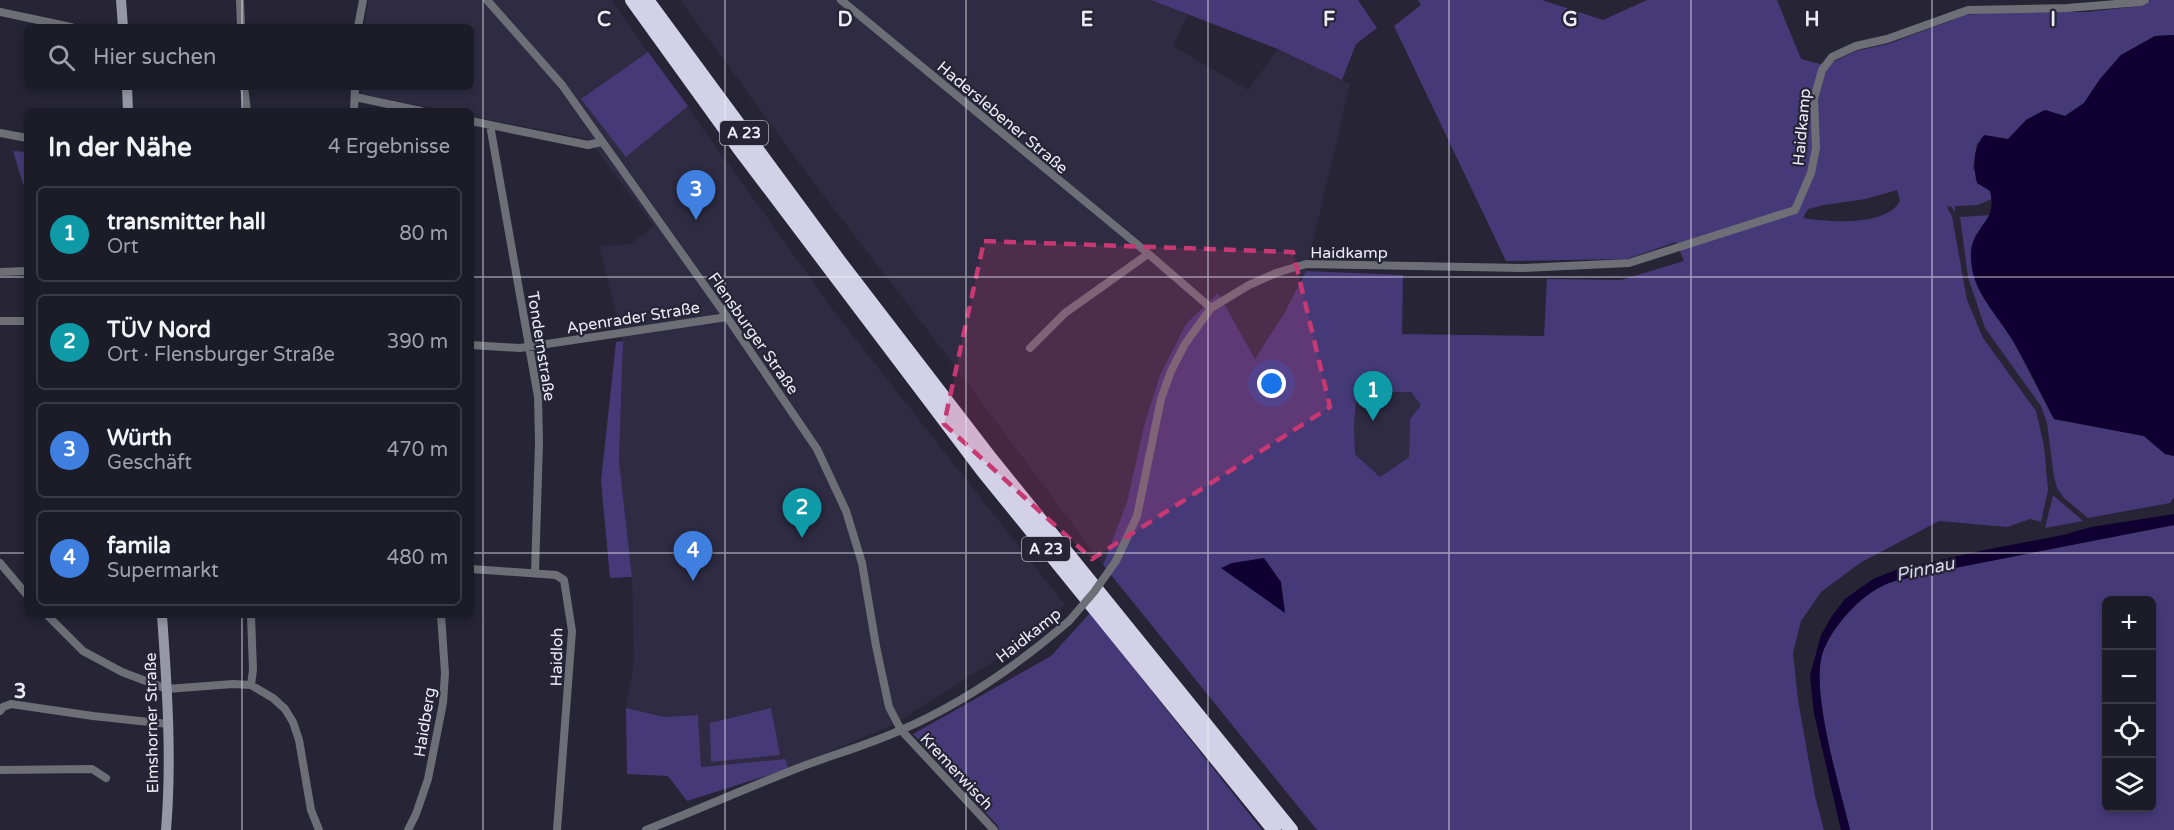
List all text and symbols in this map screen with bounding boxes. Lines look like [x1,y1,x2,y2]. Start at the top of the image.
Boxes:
text: C [597,8,611,32]
text: D [837,8,853,32]
text: E [1081,8,1094,32]
text: F [1323,8,1335,32]
text: G [1562,8,1578,32]
text: H [1804,8,1820,32]
text: I [2050,8,2056,32]
search box [24,24,474,90]
icon: search [45,41,78,74]
text: Hier suchen [93,44,216,70]
street label: Haderslebener Straße [933,57,1072,178]
street label: Haidkamp [1789,88,1815,167]
road number: A 23 [720,121,768,145]
text: In der Nähe [48,132,192,163]
text: 4 Ergebnisse [328,135,450,159]
pin: 3 [676,170,716,220]
text: transmitter hall [107,209,266,235]
text: 1 [63,222,76,246]
text: 80 m [399,222,448,246]
text: Ort [107,235,138,259]
street label: Haidkamp [1310,243,1388,263]
street label: Flensburger Straße [703,269,803,399]
street label: Tondernstraße [522,290,560,402]
street label: Apenrader Straße [565,298,701,338]
text: TÜV Nord [107,317,211,343]
text: 2 [63,330,76,354]
text: 390 m [387,330,448,354]
text: Ort · Flensburger Straße [107,343,335,367]
your location [1257,369,1286,398]
pin: 1 [1354,372,1392,421]
text: Würth [107,425,172,451]
text: 3 [63,438,76,462]
text: 470 m [387,438,448,462]
text: Geschäft [107,451,192,475]
pin: 2 [782,488,822,538]
pin: 4 [674,532,712,581]
text: famila [107,533,171,559]
road number: A 23 [1022,537,1070,561]
text: 4 [63,546,76,570]
text: 480 m [387,546,448,570]
water label: Pinnau [1894,552,1957,586]
text: Supermarkt [107,559,219,583]
map controls [2102,596,2156,812]
button: + [2102,596,2156,650]
street label: Haidkamp [992,604,1065,668]
street label: Haidloh [546,628,568,686]
button: − [2102,650,2156,704]
street label: Elmshorner Straße [141,652,163,794]
text: 3 [14,680,26,704]
street label: Haidberg [410,686,440,758]
button: locate [2102,704,2156,758]
street label: Kremerwisch [915,729,997,814]
button: layers [2102,758,2156,812]

